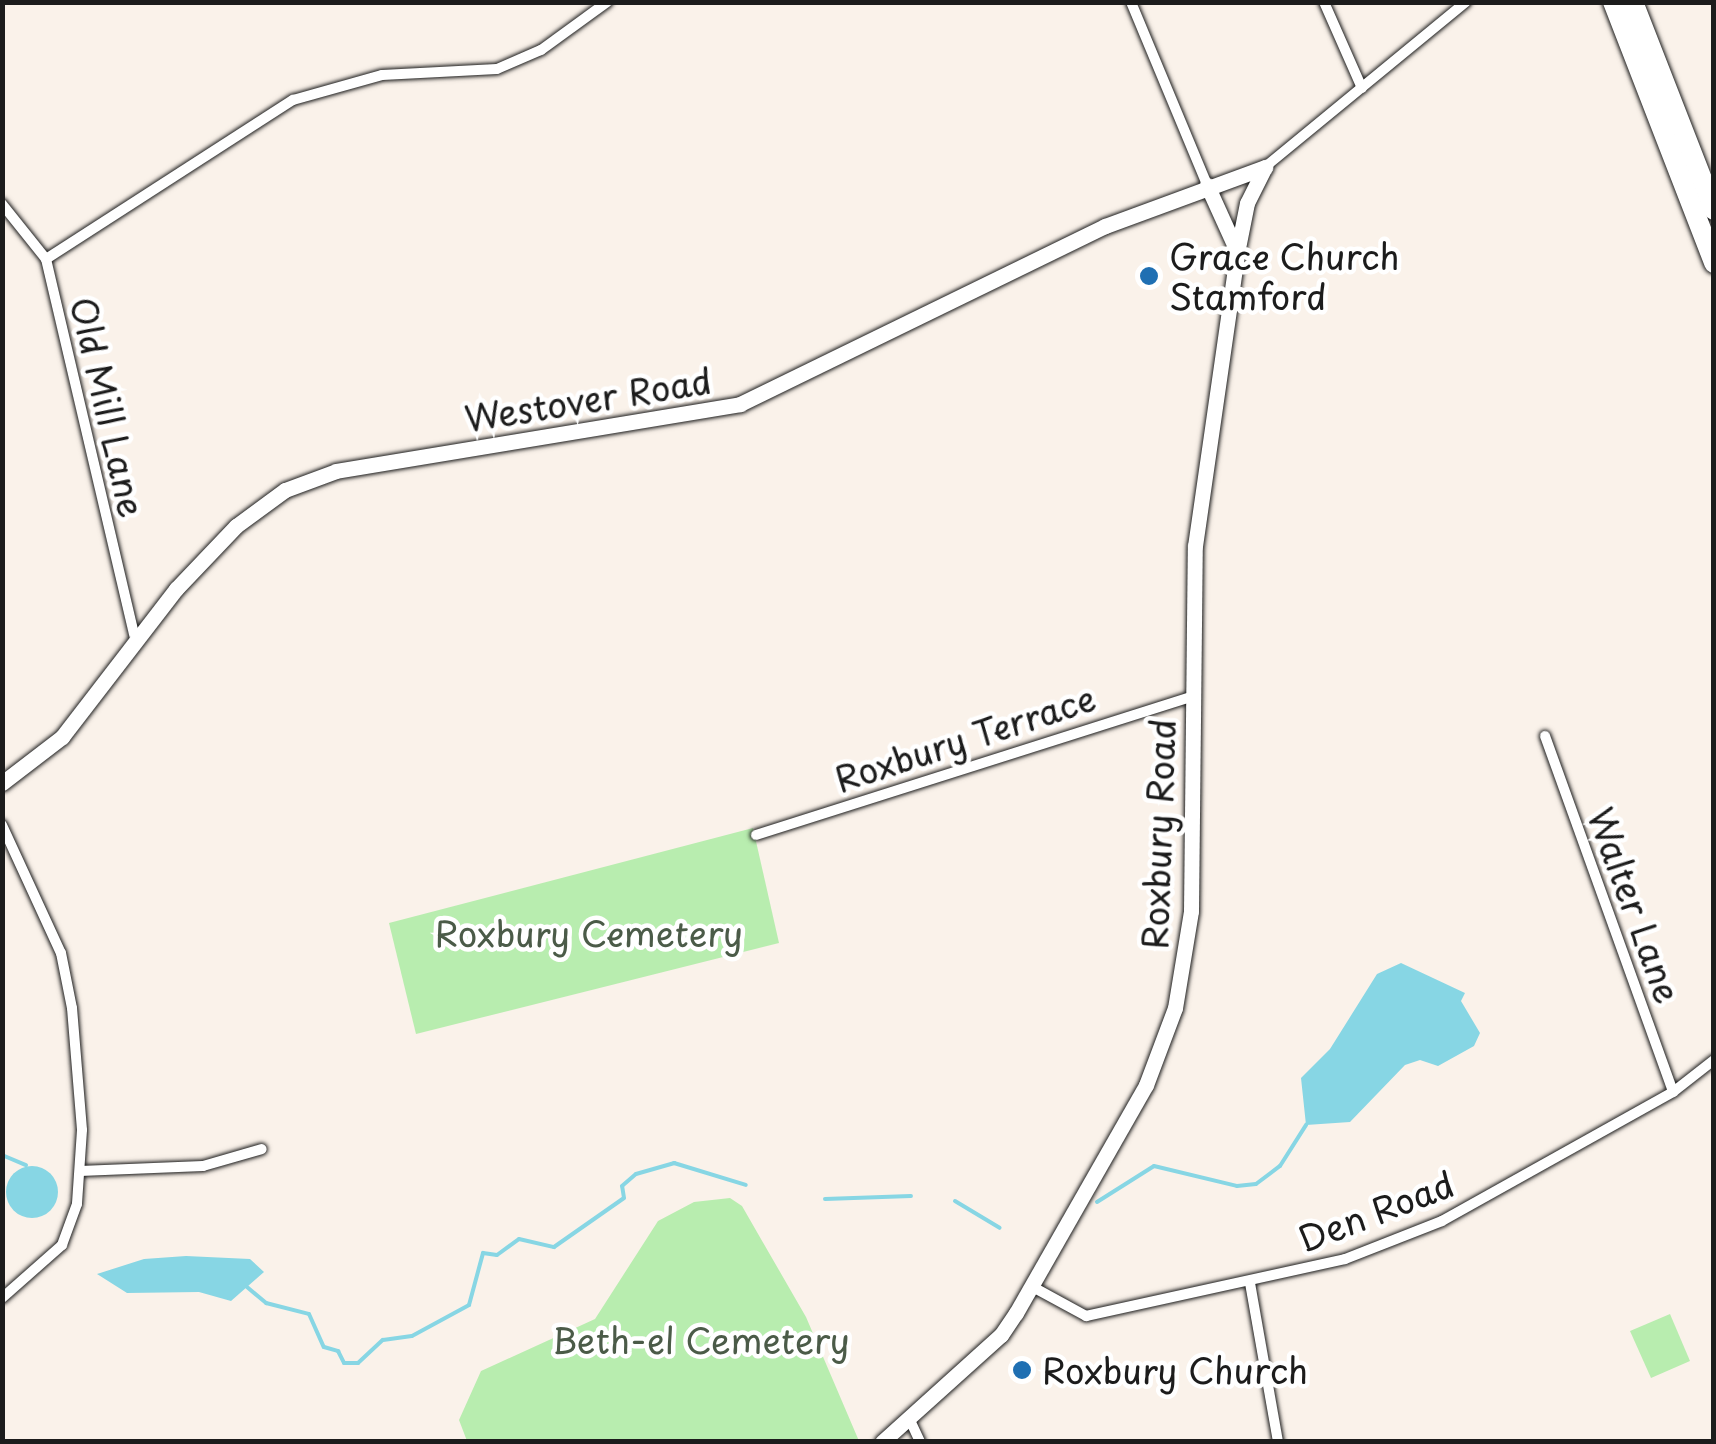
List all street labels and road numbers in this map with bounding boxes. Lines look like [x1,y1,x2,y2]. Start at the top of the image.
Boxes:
street label: Old Mill Lane [62,292,154,522]
street label: Westover Road [461,359,715,439]
street label: Roxbury Terrace [828,676,1102,800]
street label: Roxbury Road [1133,717,1183,951]
street label: Walter Lane [1580,801,1690,1009]
street label: Den Road [1292,1162,1460,1260]

